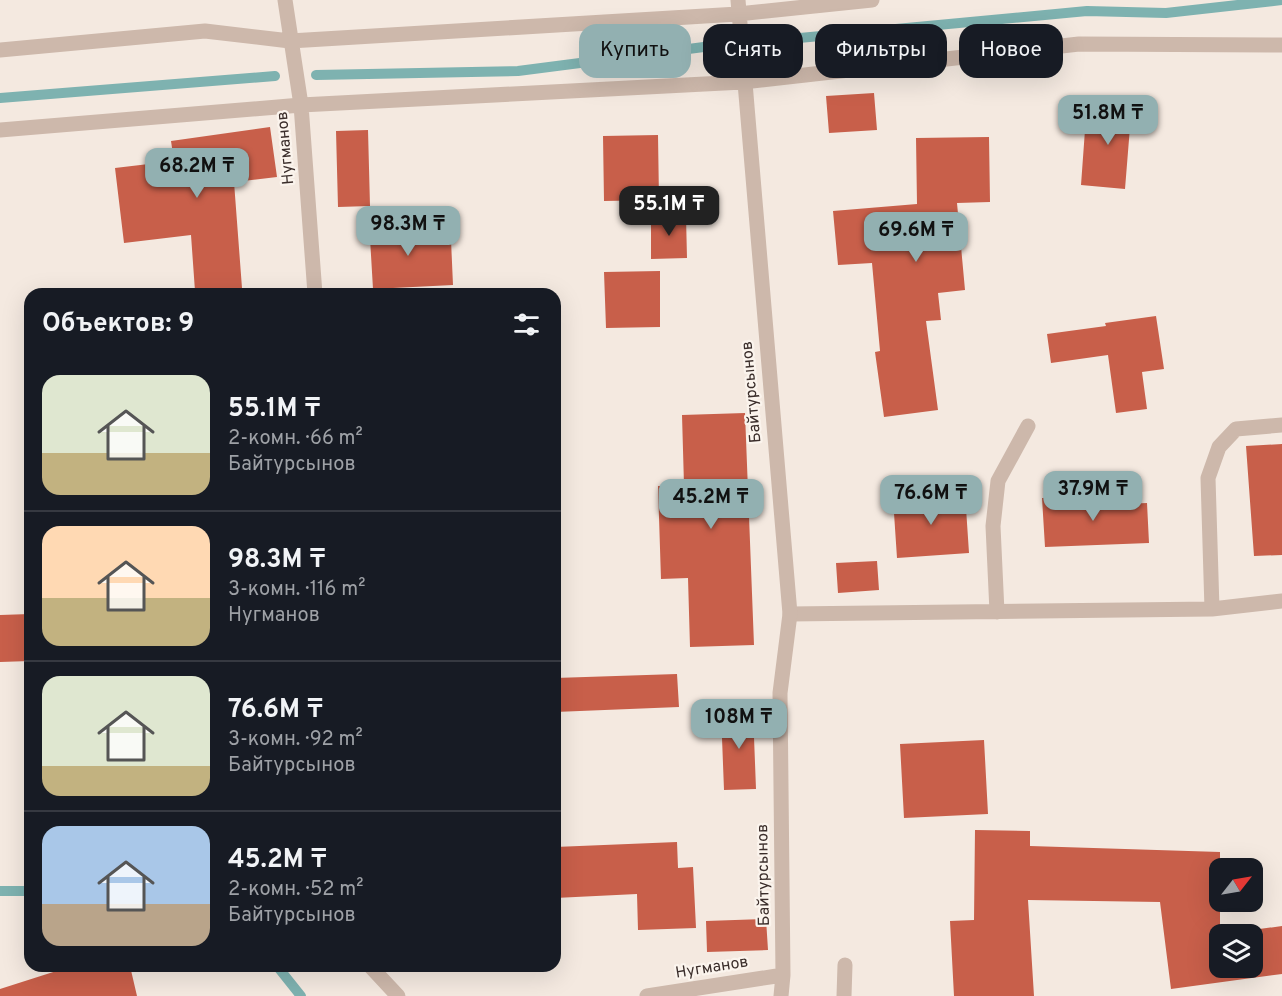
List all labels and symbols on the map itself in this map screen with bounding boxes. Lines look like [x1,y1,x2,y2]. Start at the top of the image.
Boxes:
pin: 51.8M ₸ [1053,95,1163,146]
street label: Нугманов [273,111,299,185]
pin: 68.2M ₸ [142,148,252,199]
pin: 55.1M ₸ [614,186,724,237]
pin: 98.3M ₸ [353,206,463,257]
pin: 69.6M ₸ [861,212,971,263]
street label: Байтурсынов [738,340,766,444]
pin: 37.9M ₸ [1038,471,1148,522]
pin: 76.6M ₸ [876,475,986,526]
pin: 45.2M ₸ [656,479,766,530]
pin: 108M ₸ [690,699,788,750]
street label: Байтурсынов [753,824,775,926]
north arrow [1209,858,1263,912]
street label: Нугманов [674,952,750,984]

